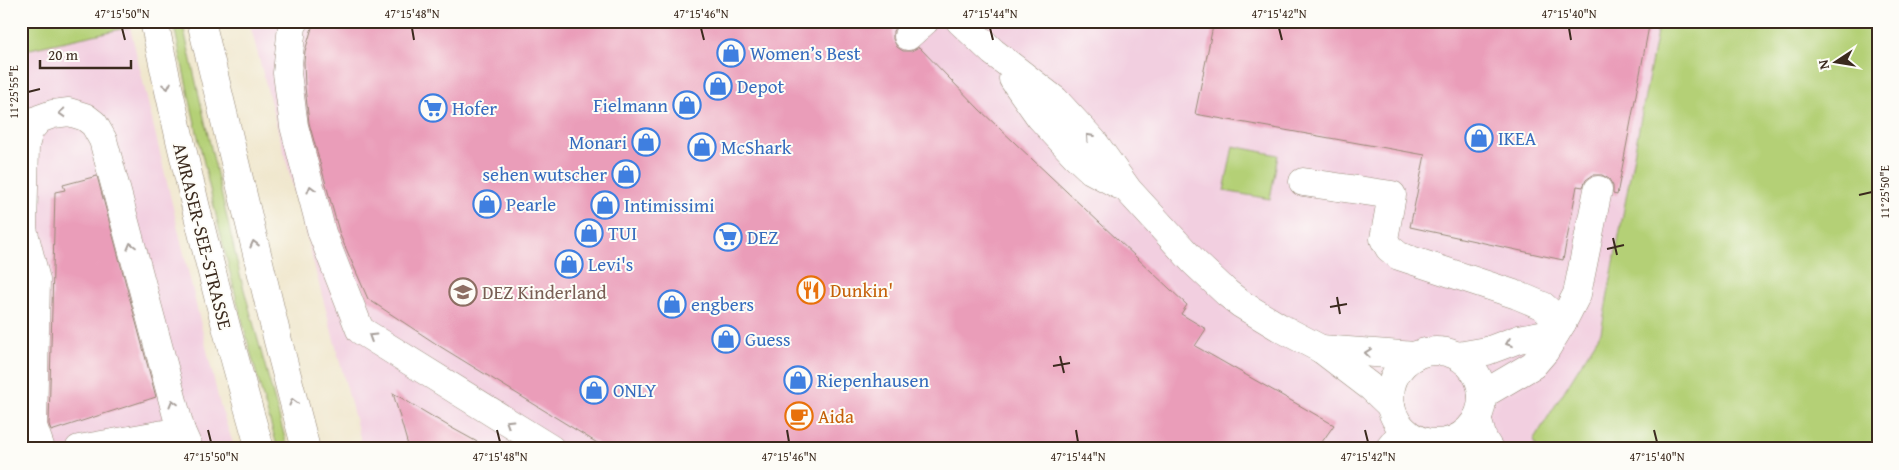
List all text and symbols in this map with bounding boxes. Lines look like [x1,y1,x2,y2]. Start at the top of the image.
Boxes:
text: 47°15'50"N [94,5,150,22]
text: 47°15'48"N [384,5,440,22]
text: 47°15'46"N [673,5,729,22]
text: 47°15'44"N [962,5,1018,22]
text: 47°15'42"N [1251,5,1307,22]
text: 47°15'40"N [1541,5,1597,22]
scale bar [40,38,131,70]
shop icon: Women’s Best [716,38,746,68]
north arrow [1812,38,1862,88]
place label: Women’s Best [750,39,861,67]
text: 20 m [48,44,79,65]
text: N [1812,57,1834,71]
text: 11°25'55"E [5,65,22,119]
shop icon: Depot [703,71,733,101]
place label: Depot [737,72,784,100]
one-way arrow [162,82,172,90]
shop icon: Fielmann [672,90,702,120]
place label: Fielmann [593,91,668,119]
supermarket icon: Hofer [418,93,448,123]
place label: Hofer [452,94,497,122]
one-way arrow [58,108,66,119]
shop icon: IKEA [1464,123,1494,153]
place label: IKEA [1498,124,1537,152]
shop icon: Monari [631,127,661,157]
place label: Monari [569,128,627,156]
shop icon: McShark [687,132,717,162]
place label: McShark [721,133,792,161]
one-way arrow [1086,133,1095,142]
street label: AMRASER-SEE-STRASSE [166,140,240,333]
shop icon: sehen wutscher [611,159,641,189]
place label: sehen wutscher [483,160,607,188]
text: 11°25'50"E [1876,165,1893,219]
one-way arrow [306,186,316,194]
shop icon: Pearle [472,189,502,219]
place label: Pearle [506,190,556,218]
shop icon: Intimissimi [590,190,620,220]
place label: Intimissimi [624,191,715,219]
shop icon: TUI [574,218,604,248]
place label: TUI [608,219,637,247]
supermarket icon: DEZ [713,222,743,252]
place label: DEZ [747,223,778,251]
one-way arrow [249,239,260,248]
one-way arrow [126,241,137,250]
shop icon: Levi's [554,249,584,279]
place label: Levi's [588,250,633,278]
restaurant icon: Dunkin' [796,275,826,305]
place label: Dunkin' [830,276,893,304]
school or university icon: DEZ Kinderland [448,277,478,307]
place label: DEZ Kinderland [482,278,608,306]
shop icon: engbers [657,289,687,319]
place label: engbers [691,290,754,318]
shop icon: Guess [711,324,741,354]
place label: Guess [745,325,790,353]
one-way arrow [368,333,377,343]
one-way arrow [1505,337,1514,347]
one-way arrow [1364,348,1372,359]
shop icon: Riepenhausen [783,365,813,395]
place label: Riepenhausen [817,366,929,394]
shop icon: ONLY [579,375,609,405]
place label: ONLY [613,376,657,404]
one-way arrow [288,397,299,406]
one-way arrow [168,398,179,407]
cafe icon: Aida [784,401,814,431]
place label: Aida [818,402,854,430]
one-way arrow [506,420,515,429]
text: 47°15'50"N [183,448,239,465]
text: 47°15'48"N [472,448,528,465]
text: 47°15'46"N [761,448,817,465]
text: 47°15'44"N [1050,448,1106,465]
text: 47°15'42"N [1340,448,1396,465]
text: 47°15'40"N [1629,448,1685,465]

